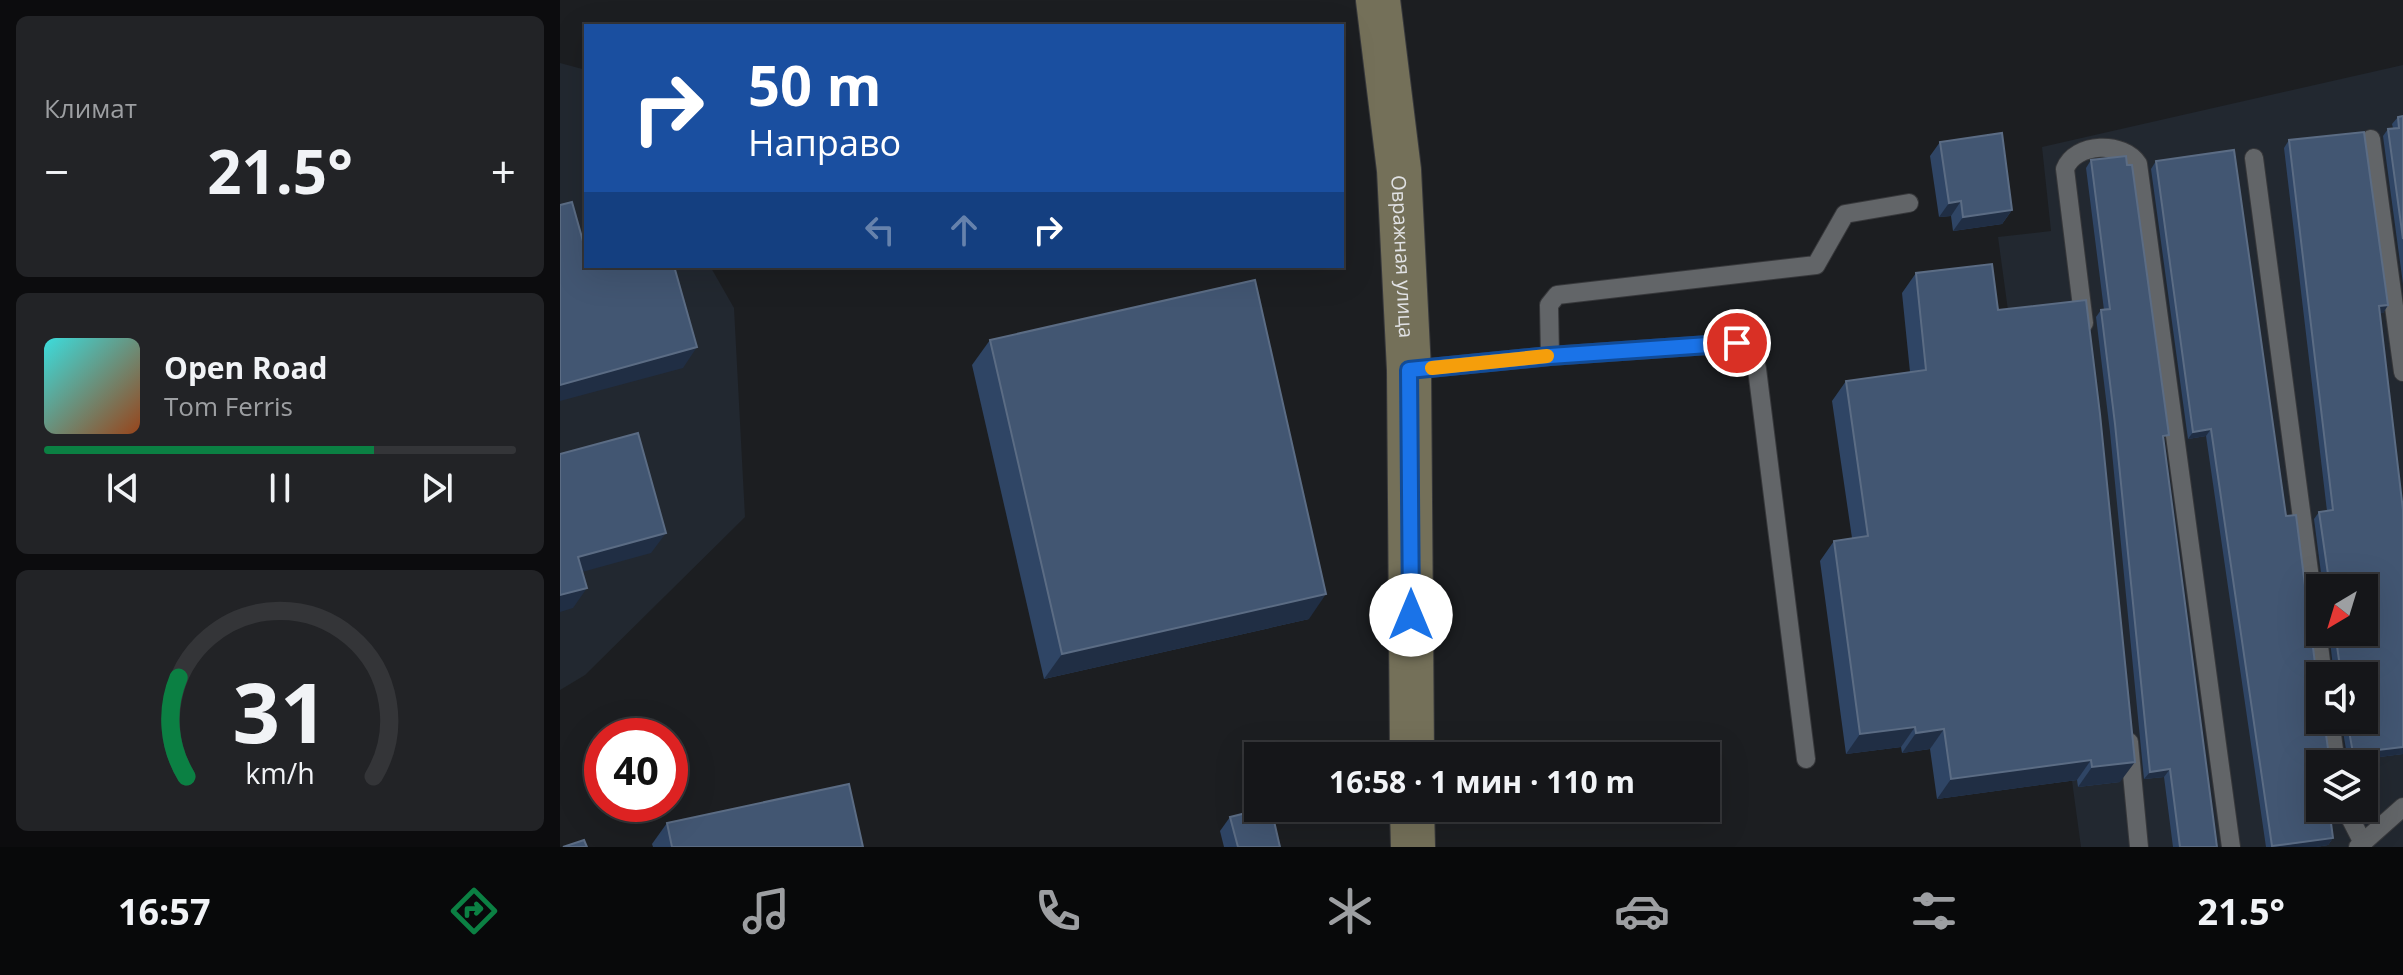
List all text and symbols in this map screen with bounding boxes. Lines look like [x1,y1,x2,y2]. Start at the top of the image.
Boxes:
text: 50 m [748,46,882,122]
icon: right [616,56,720,160]
text: Климат [44,90,137,126]
text: Направо [748,118,901,167]
text: 21.5° [207,130,353,212]
text: − [44,141,69,201]
text: + [491,141,516,201]
street label: Овражная улица [1386,175,1421,339]
icon: left [858,208,902,252]
icon: ahead [942,208,986,252]
icon: right [1026,208,1070,252]
pin [1703,309,1771,377]
icon: arrive [1715,321,1759,365]
text: Open Road [164,347,328,388]
text: Tom Ferris [164,388,293,424]
icon: previous [101,466,145,510]
icon: pause [258,466,302,510]
icon: next [415,466,459,510]
position arrow [1369,573,1453,657]
north arrow [2306,574,2378,646]
map controls [2306,574,2378,822]
text: 31 [232,653,328,766]
button: sound [2306,662,2378,734]
speed limit sign: 40 [584,718,688,822]
button: layers [2306,750,2378,822]
text: km/h [245,753,315,792]
text: 16:58 · 1 мин · 110 m [1329,761,1635,802]
icon: directions [446,883,502,939]
icon: music [738,883,794,939]
icon: phone [1030,883,1086,939]
icon: climate [1322,883,1378,939]
icon: car [1614,883,1670,939]
icon: filters [1906,883,1962,939]
text: 16:57 [118,887,211,936]
text: 21.5° [2198,887,2285,936]

